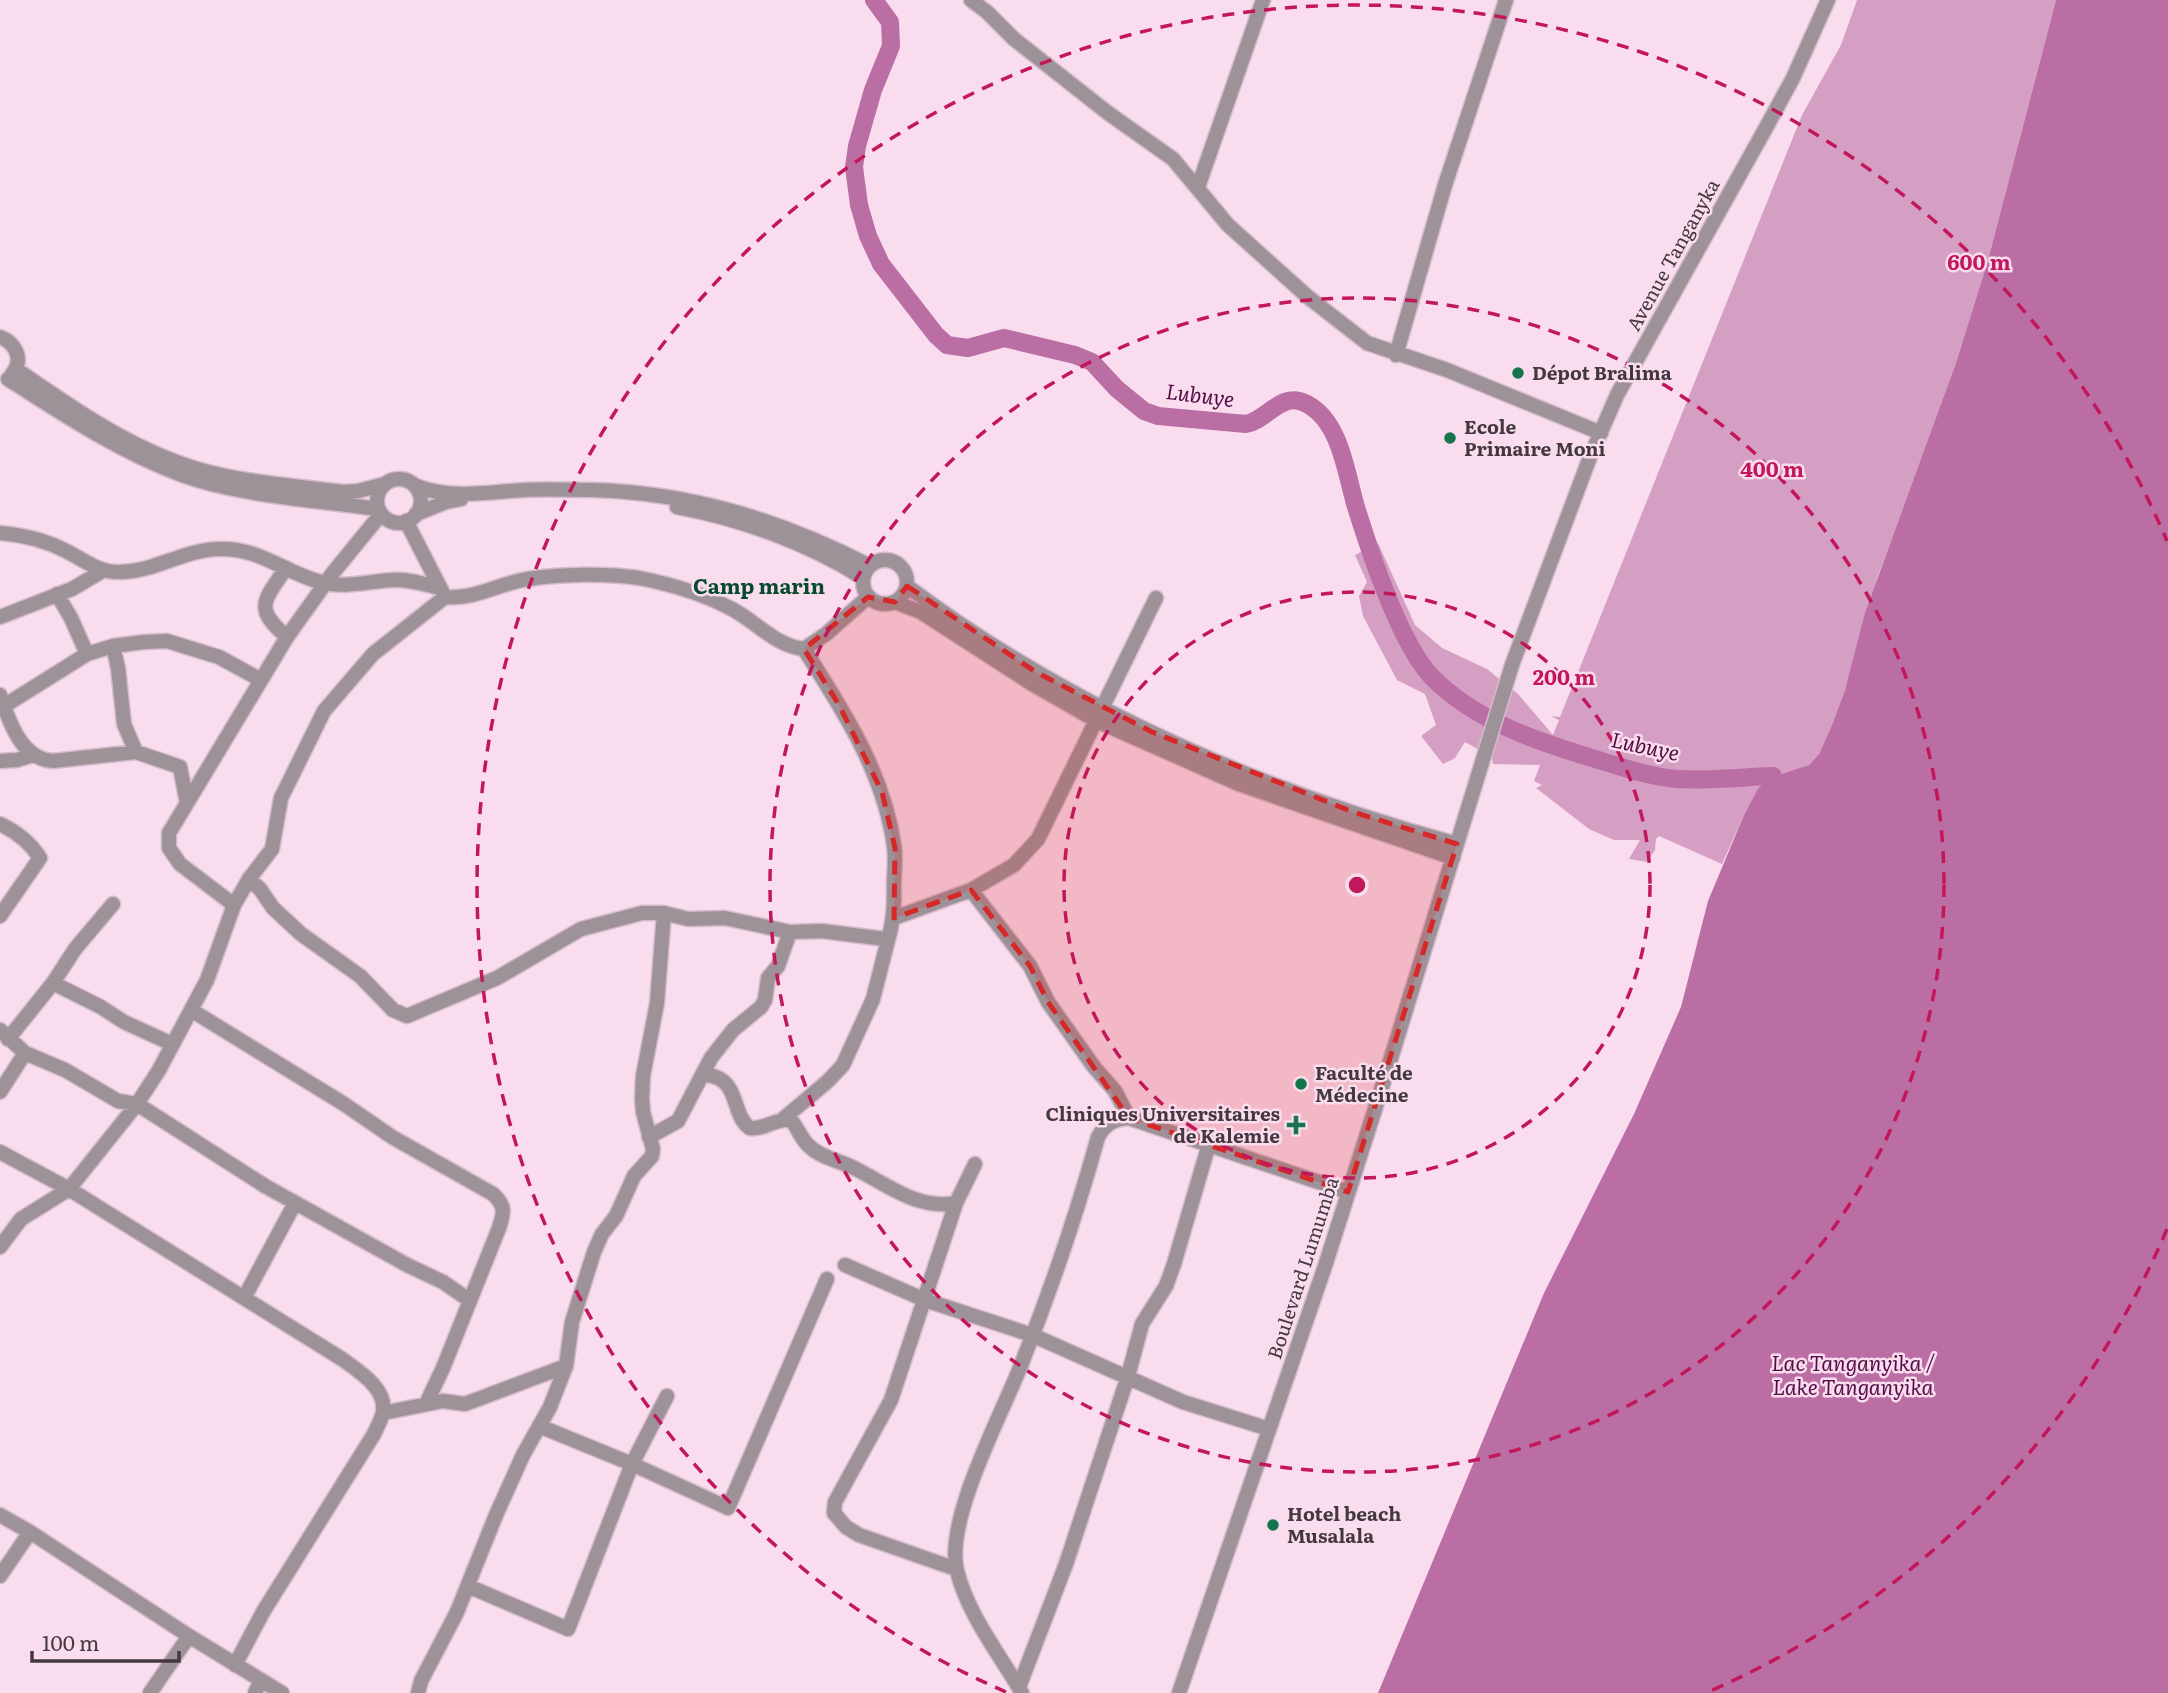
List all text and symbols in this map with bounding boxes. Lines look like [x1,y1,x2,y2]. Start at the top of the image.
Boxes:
street label: Avenue Tanganyka [1619,173,1726,336]
text: 600 m [1947,245,2011,276]
place label: Dépot Bralima [1532,358,1672,386]
marker: Dépot Bralima [1510,365,1526,381]
water label: Lubuye [1164,374,1236,413]
place label: Ecole Primaire Moni [1464,412,1606,462]
marker: Ecole Primaire Moni [1442,430,1458,446]
text: 400 m [1740,452,1804,483]
district label: Camp marin [693,569,825,600]
text: 200 m [1533,660,1595,691]
water label: Lubuye [1609,722,1682,767]
centre of rings [1345,873,1369,897]
place label: Faculté de Médecine [1315,1058,1413,1108]
marker: Faculté de Médecine [1293,1076,1309,1092]
place label: Cliniques Universitaires de Kalemie [1045,1099,1280,1149]
marker: Cliniques Universitaires de Kalemie [1286,1115,1306,1135]
street label: Boulevard Lumumba [1259,1172,1345,1362]
water label: Lac Tanganyika / Lake Tanganyika [1771,1346,1935,1401]
place label: Hotel beach Musalala [1287,1499,1401,1549]
marker: Hotel beach Musalala [1265,1517,1281,1533]
scale bar [32,1620,178,1664]
text: 100 m [42,1626,99,1657]

